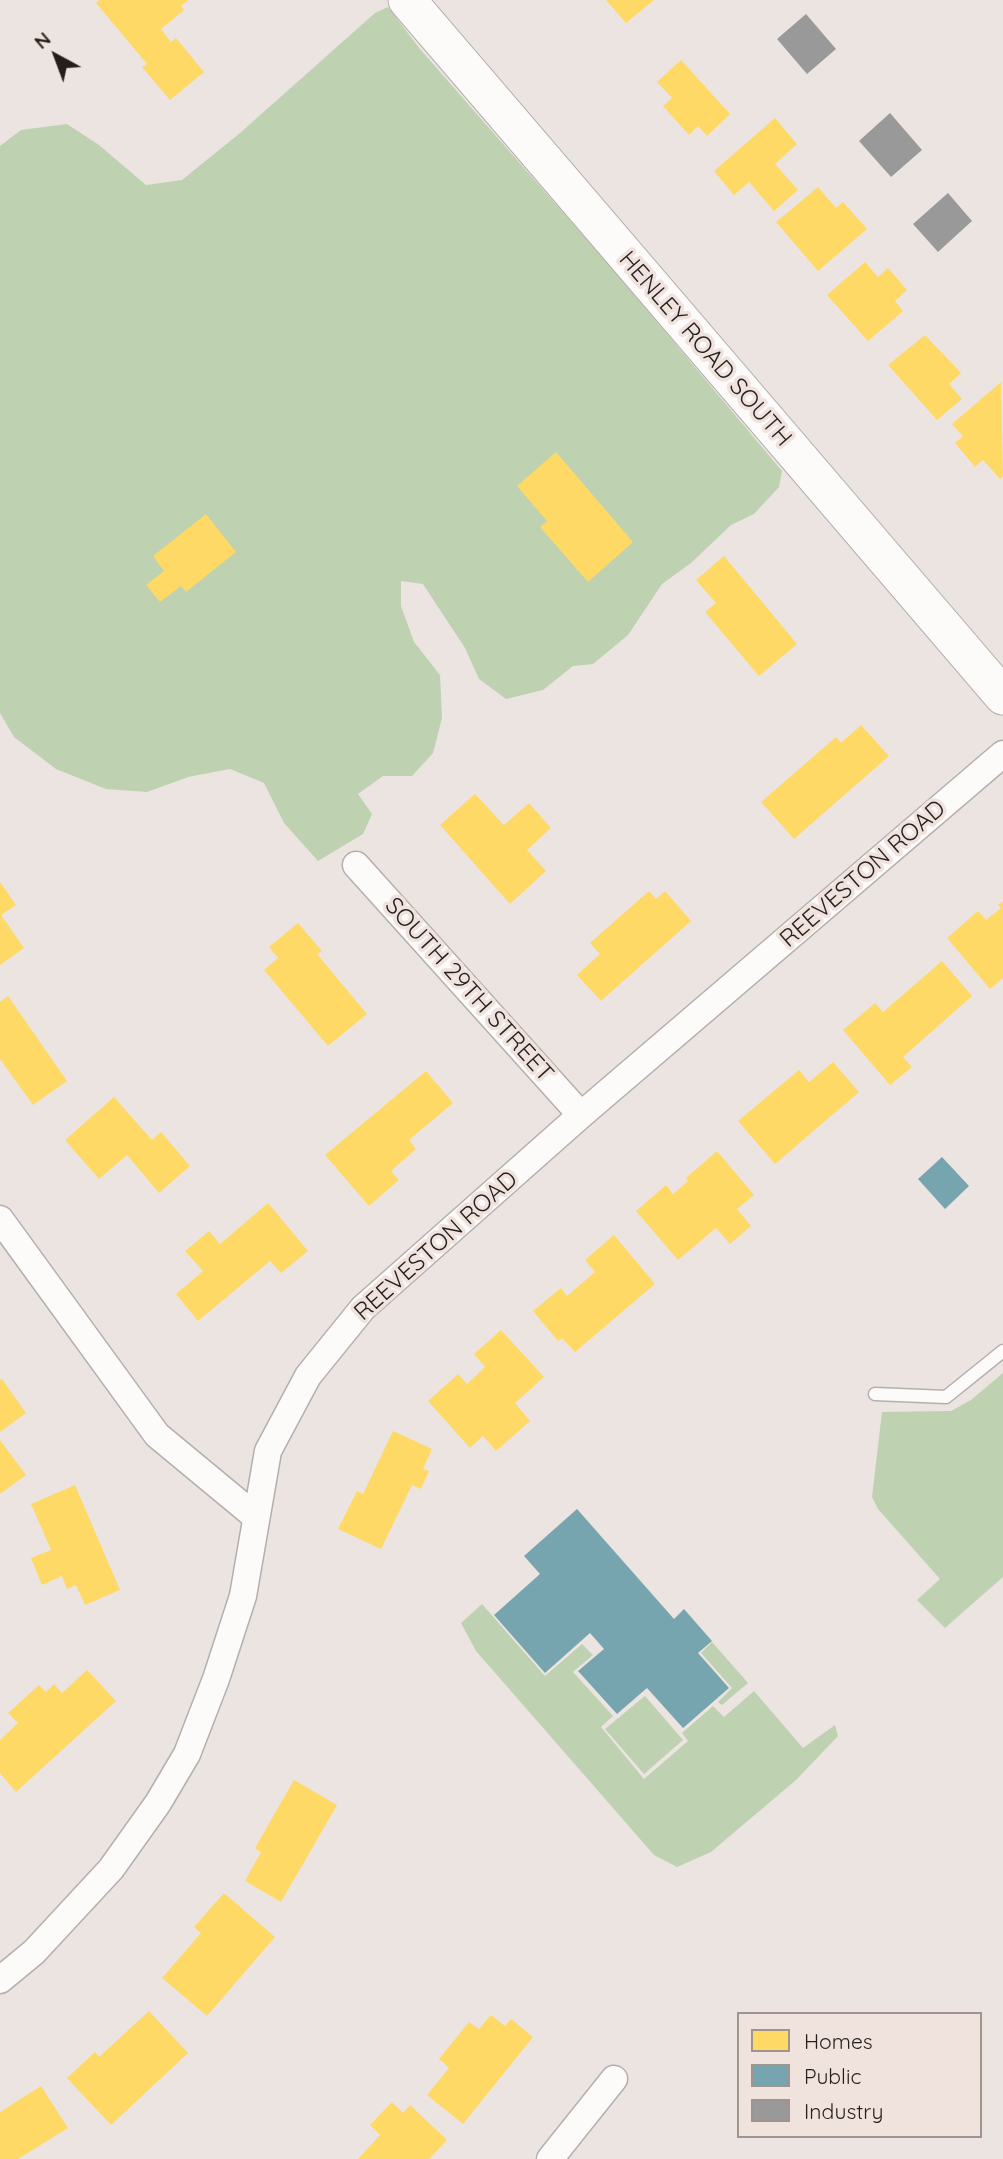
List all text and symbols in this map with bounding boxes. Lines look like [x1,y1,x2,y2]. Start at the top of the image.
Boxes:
north arrow [21,21,91,91]
text: N [29,27,55,54]
street label: HENLEY ROAD SOUTH [612,246,798,452]
street label: REEVESTON ROAD [774,794,952,954]
street label: SOUTH 29TH STREET [379,892,559,1088]
street label: REEVESTON ROAD [348,1165,524,1327]
legend [737,2012,982,2138]
text: Homes [804,2028,873,2054]
text: Public [804,2063,861,2089]
text: Industry [804,2098,883,2124]

